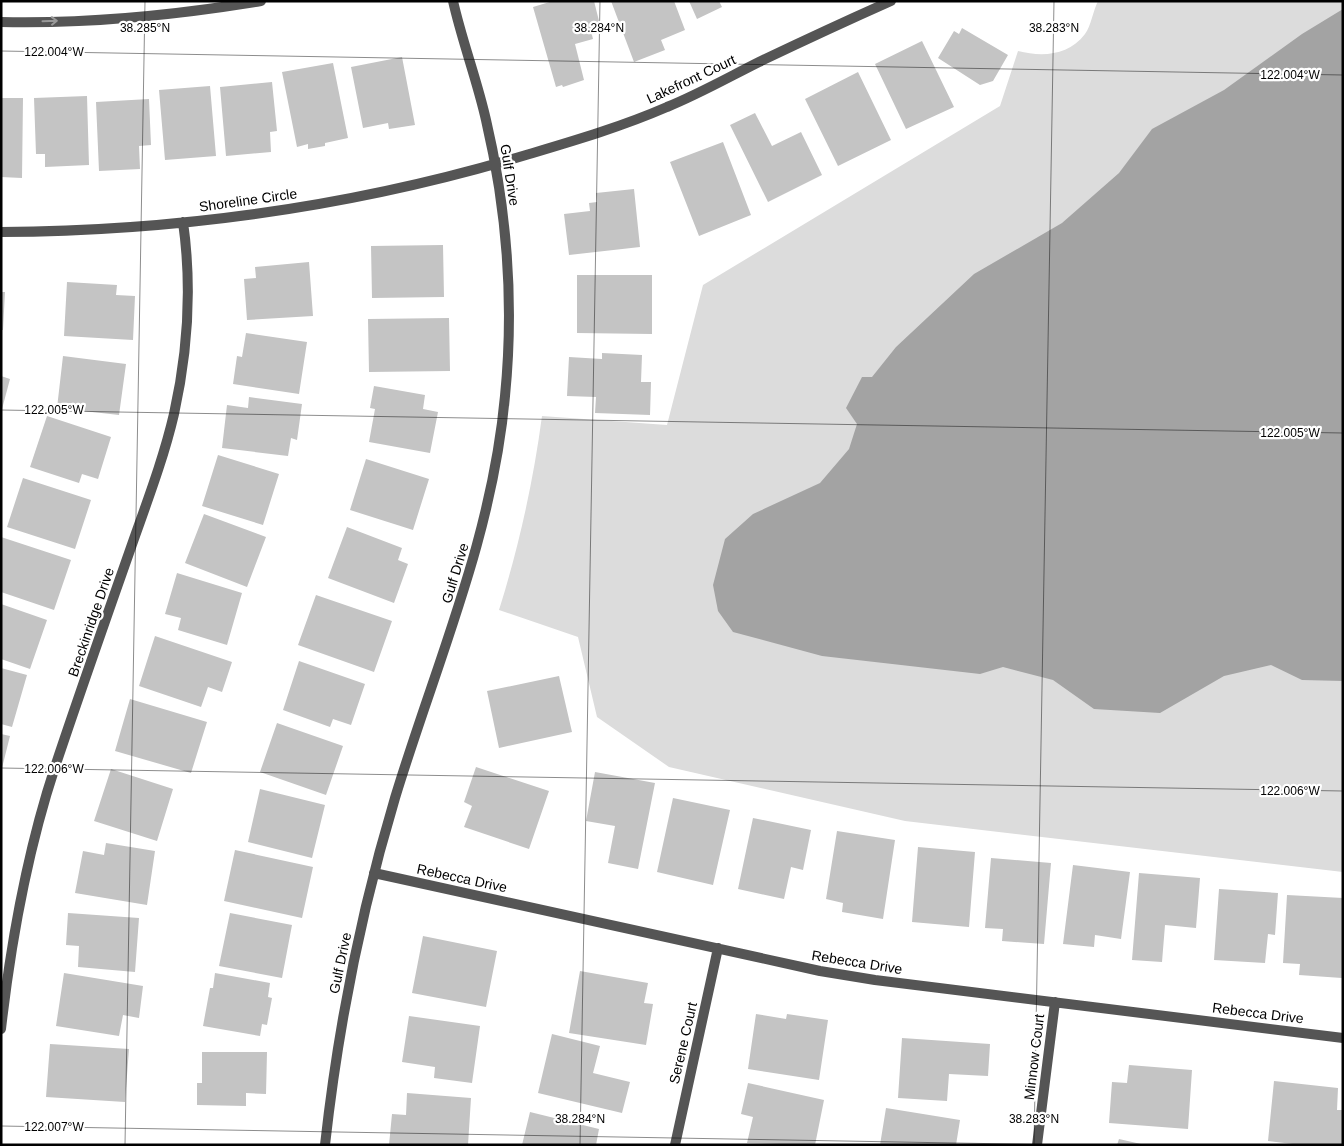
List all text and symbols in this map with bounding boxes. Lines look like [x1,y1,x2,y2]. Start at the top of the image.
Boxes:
one-way arrow [42,16,58,26]
text: 38.285°N [120,21,170,35]
text: 38.284°N [574,21,624,35]
text: 38.283°N [1029,21,1079,35]
text: 122.004°W [24,45,84,59]
street label: Lakefront Court [644,51,738,107]
text: 122.004°W [1260,68,1320,82]
street label: Gulf Drive [497,143,523,207]
street label: Shoreline Circle [198,185,298,215]
text: 122.005°W [24,403,84,417]
text: 122.005°W [1260,426,1320,440]
street label: Gulf Drive [438,541,472,605]
street label: Breckinridge Drive [65,565,117,679]
text: 122.006°W [24,762,84,776]
text: 122.006°W [1260,784,1320,798]
street label: Rebecca Drive [415,861,509,895]
street label: Gulf Drive [326,931,354,995]
street label: Rebecca Drive [810,947,904,977]
street label: Rebecca Drive [1211,999,1305,1027]
street label: Serene Court [666,1001,700,1085]
street label: Minnow Court [1021,1013,1047,1101]
text: 38.284°N [555,1112,605,1126]
text: 38.283°N [1009,1112,1059,1126]
text: 122.007°W [24,1120,84,1134]

